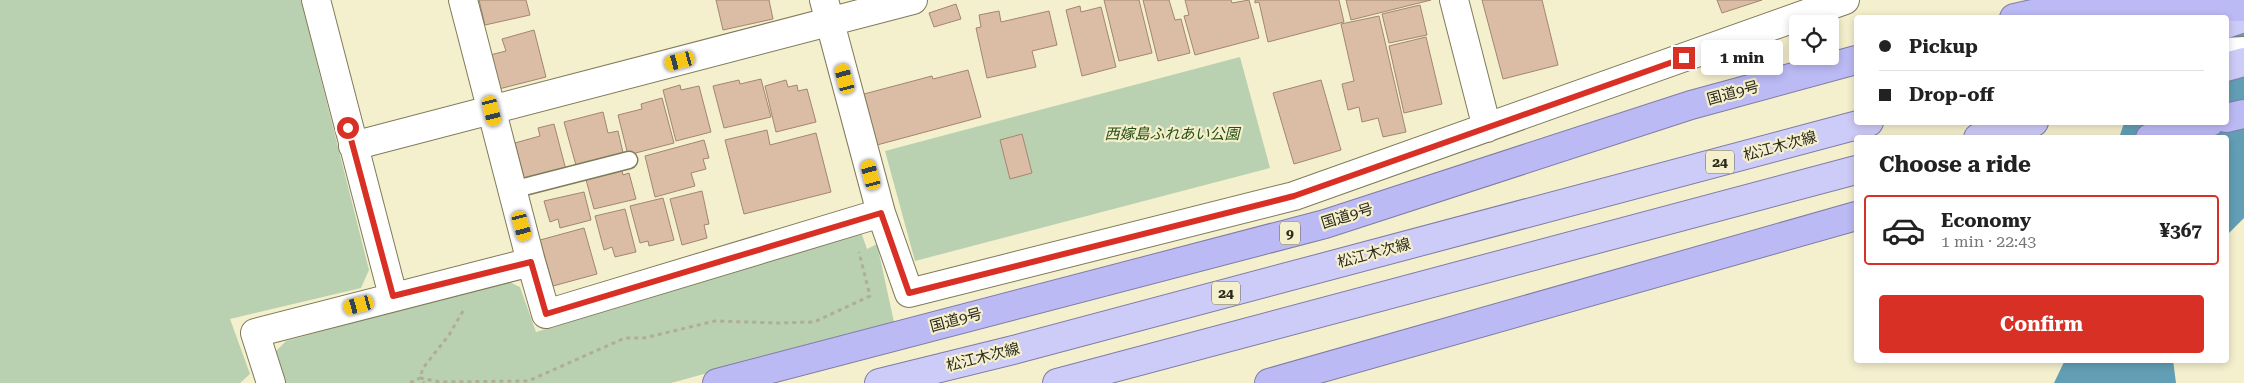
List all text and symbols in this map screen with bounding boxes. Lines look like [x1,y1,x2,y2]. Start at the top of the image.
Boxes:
map controls [1789,15,1839,65]
button: locate [1789,15,1839,65]
text: Pickup [1909,35,1978,58]
callout: 1 min [1702,40,1784,76]
route end [1673,47,1695,69]
text: 1 min [1720,48,1764,67]
car [663,50,696,72]
car [833,63,856,95]
street label: 国道9号 [1705,77,1761,109]
text: Drop-off [1909,83,1994,106]
car [481,95,502,127]
route start [337,117,359,139]
park label: 西嫁島ふれあい公園 [1104,125,1241,143]
street label: 松江木次線 [1741,128,1819,164]
road number: 24 [1706,150,1734,173]
text: Choose a ride [1879,152,2031,177]
car [859,159,882,191]
street label: 国道9号 [1319,200,1375,232]
icon: car [1881,208,1926,253]
text: Economy [1941,209,2031,232]
car [510,210,533,242]
text: ¥367 [2159,219,2202,242]
road number: 9 [1280,222,1300,244]
text: 1 min · 22:43 [1941,232,2036,251]
street label: 松江木次線 [1335,235,1413,271]
road number: 24 [1212,282,1240,304]
car [342,294,375,316]
button: Confirm [1879,295,2204,353]
street label: 国道9号 [928,304,984,336]
street label: 松江木次線 [944,339,1022,375]

